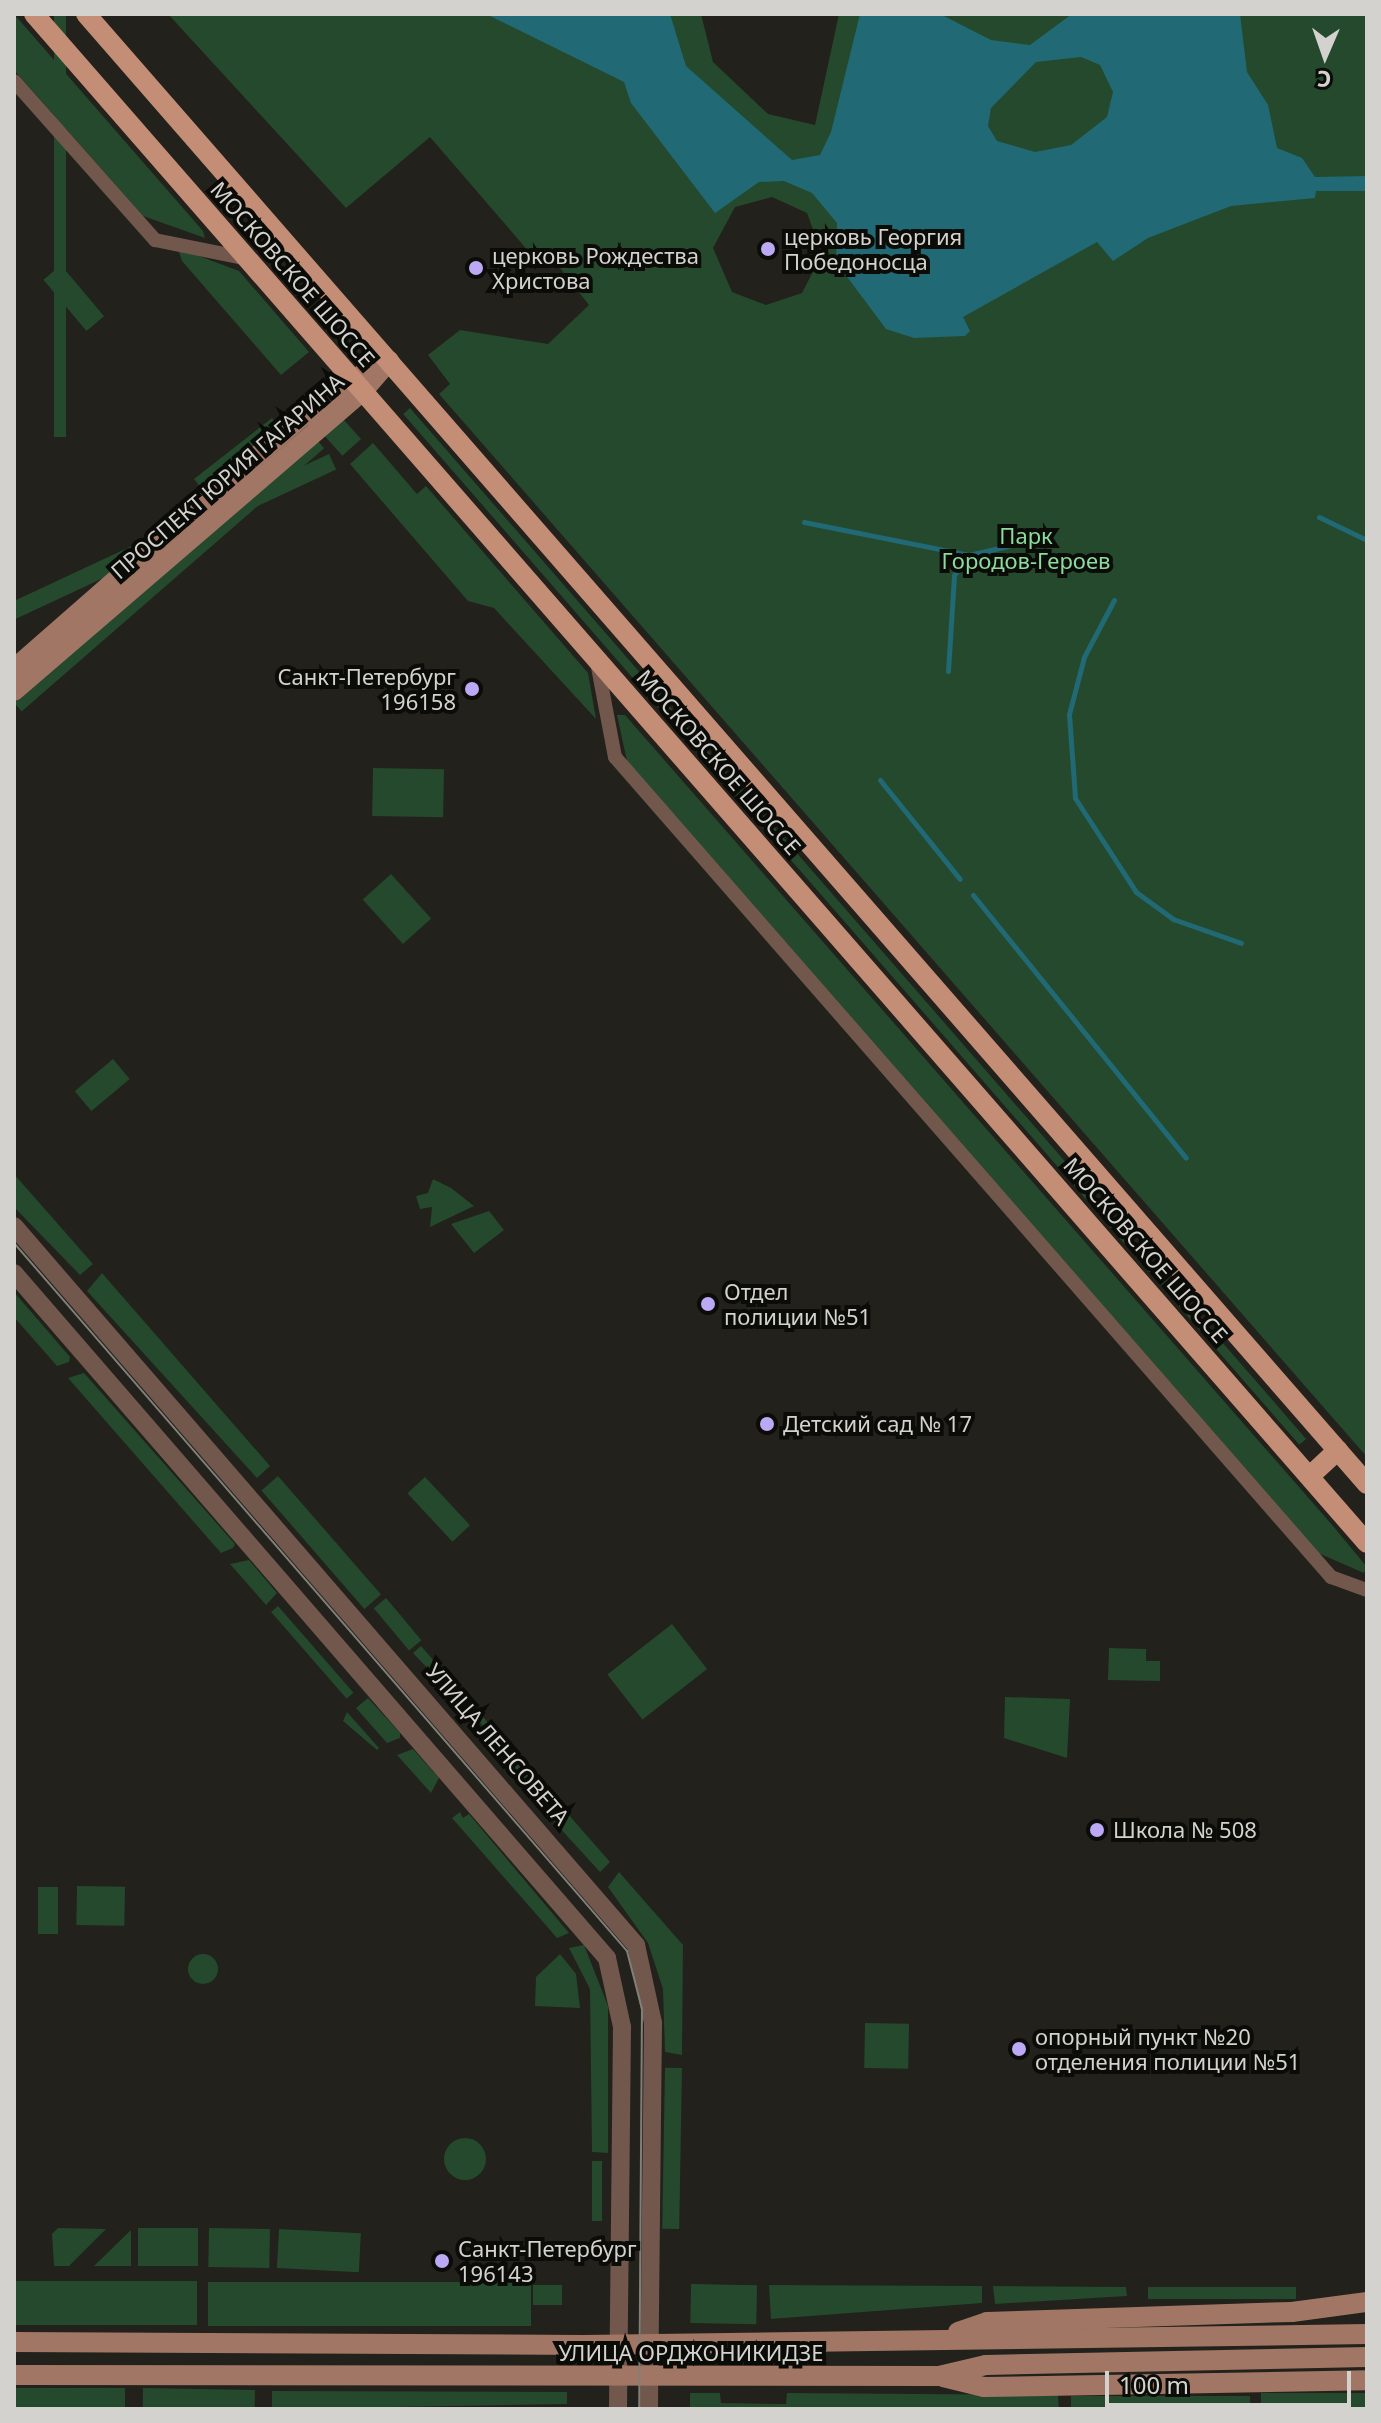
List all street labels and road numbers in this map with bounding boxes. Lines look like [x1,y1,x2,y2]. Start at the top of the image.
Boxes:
street label: МОСКОВСКОЕ ШОССЕ [205,176,381,372]
street label: ПРОСПЕКТ ЮРИЯ ГАГАРИНА [105,368,349,584]
street label: МОСКОВСКОЕ ШОССЕ [631,664,807,860]
street label: МОСКОВСКОЕ ШОССЕ [1058,1152,1234,1348]
street label: УЛИЦА ЛЕНСОВЕТА [421,1658,575,1830]
street label: УЛИЦА ОРДЖОНИКИДЗЕ [559,2340,823,2366]

